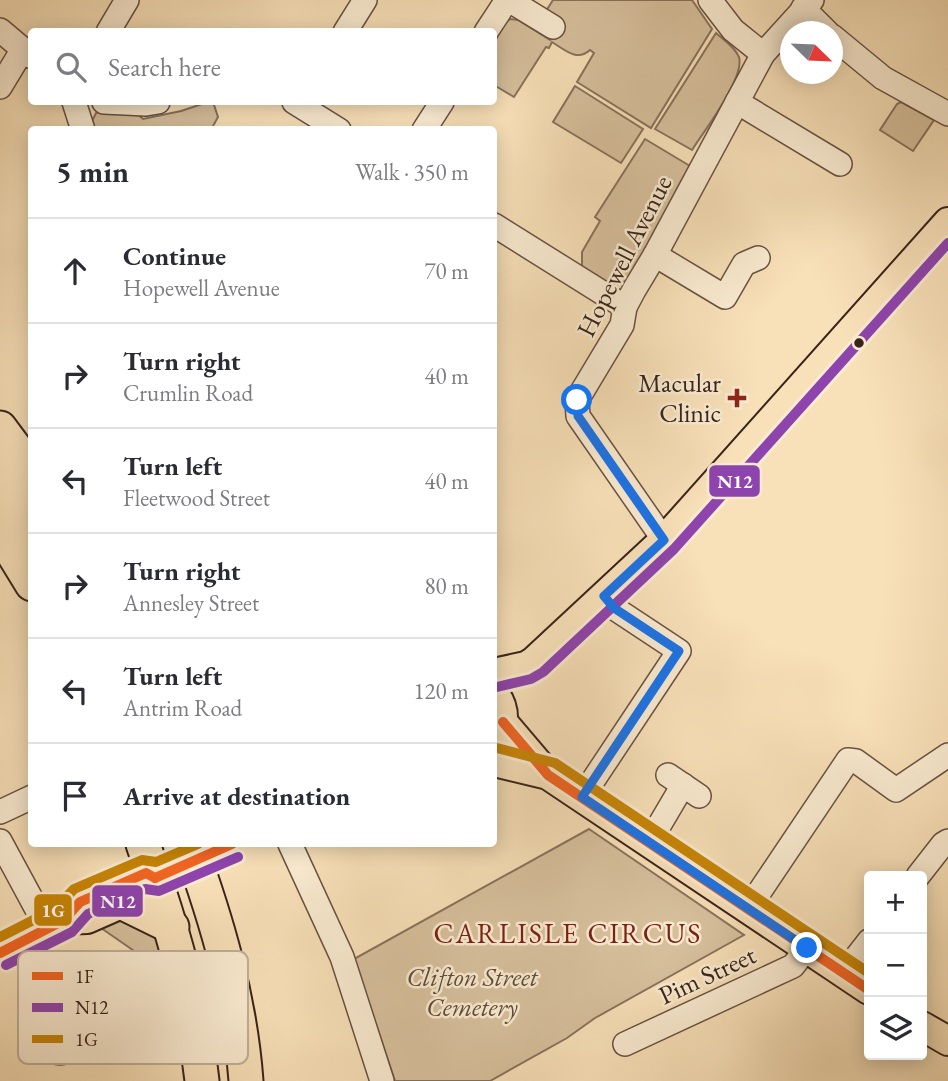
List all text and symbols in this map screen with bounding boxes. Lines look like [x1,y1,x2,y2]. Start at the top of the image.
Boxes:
north arrow [780,21,843,84]
search box [28,28,497,105]
icon: search [52,48,90,86]
text: Search here [108,50,221,84]
text: 5 min [56,152,129,191]
text: Walk · 350 m [355,157,469,187]
street label: Hopewell Avenue [569,169,679,343]
text: Continue [123,239,226,273]
icon: ahead [56,252,94,290]
text: 70 m [424,256,469,286]
text: Hopewell Avenue [123,273,280,303]
unlabelled marker [852,336,866,350]
text: Turn right [123,344,241,378]
icon: right [56,357,94,395]
text: 40 m [424,361,469,391]
place label: Macular Clinic [638,366,721,430]
text: Crumlin Road [123,378,253,408]
route start [561,384,592,415]
marker: Macular Clinic [727,388,747,408]
text: Turn left [123,449,222,483]
icon: left [56,462,94,500]
line badge: N12 [708,464,761,498]
text: 40 m [424,466,469,496]
text: N12 [717,469,753,494]
text: Fleetwood Street [123,483,270,513]
text: Turn right [123,554,241,588]
icon: right [56,567,94,605]
text: 80 m [424,571,469,601]
text: Annesley Street [123,588,259,618]
text: Turn left [123,659,222,693]
icon: left [56,672,94,710]
text: 120 m [413,676,469,706]
text: Antrim Road [123,693,242,723]
icon: arrive [56,777,94,815]
text: Arrive at destination [123,779,350,813]
map controls [864,871,927,1060]
button: + [864,871,927,934]
line badge: N12 [91,884,144,918]
text: N12 [100,889,136,914]
line badge: 1G [33,893,73,927]
text: 1G [41,898,65,923]
district label: CARLISLE CIRCUS [434,915,702,951]
route end [791,932,822,963]
button: − [864,934,927,997]
street label: Pim Street [653,938,761,1012]
legend [18,951,248,1064]
park label: Clifton Street Cemetery [406,960,539,1024]
text: 1F [75,964,94,989]
text: N12 [75,995,108,1020]
button: layers [864,997,927,1060]
text: 1G [75,1027,98,1052]

